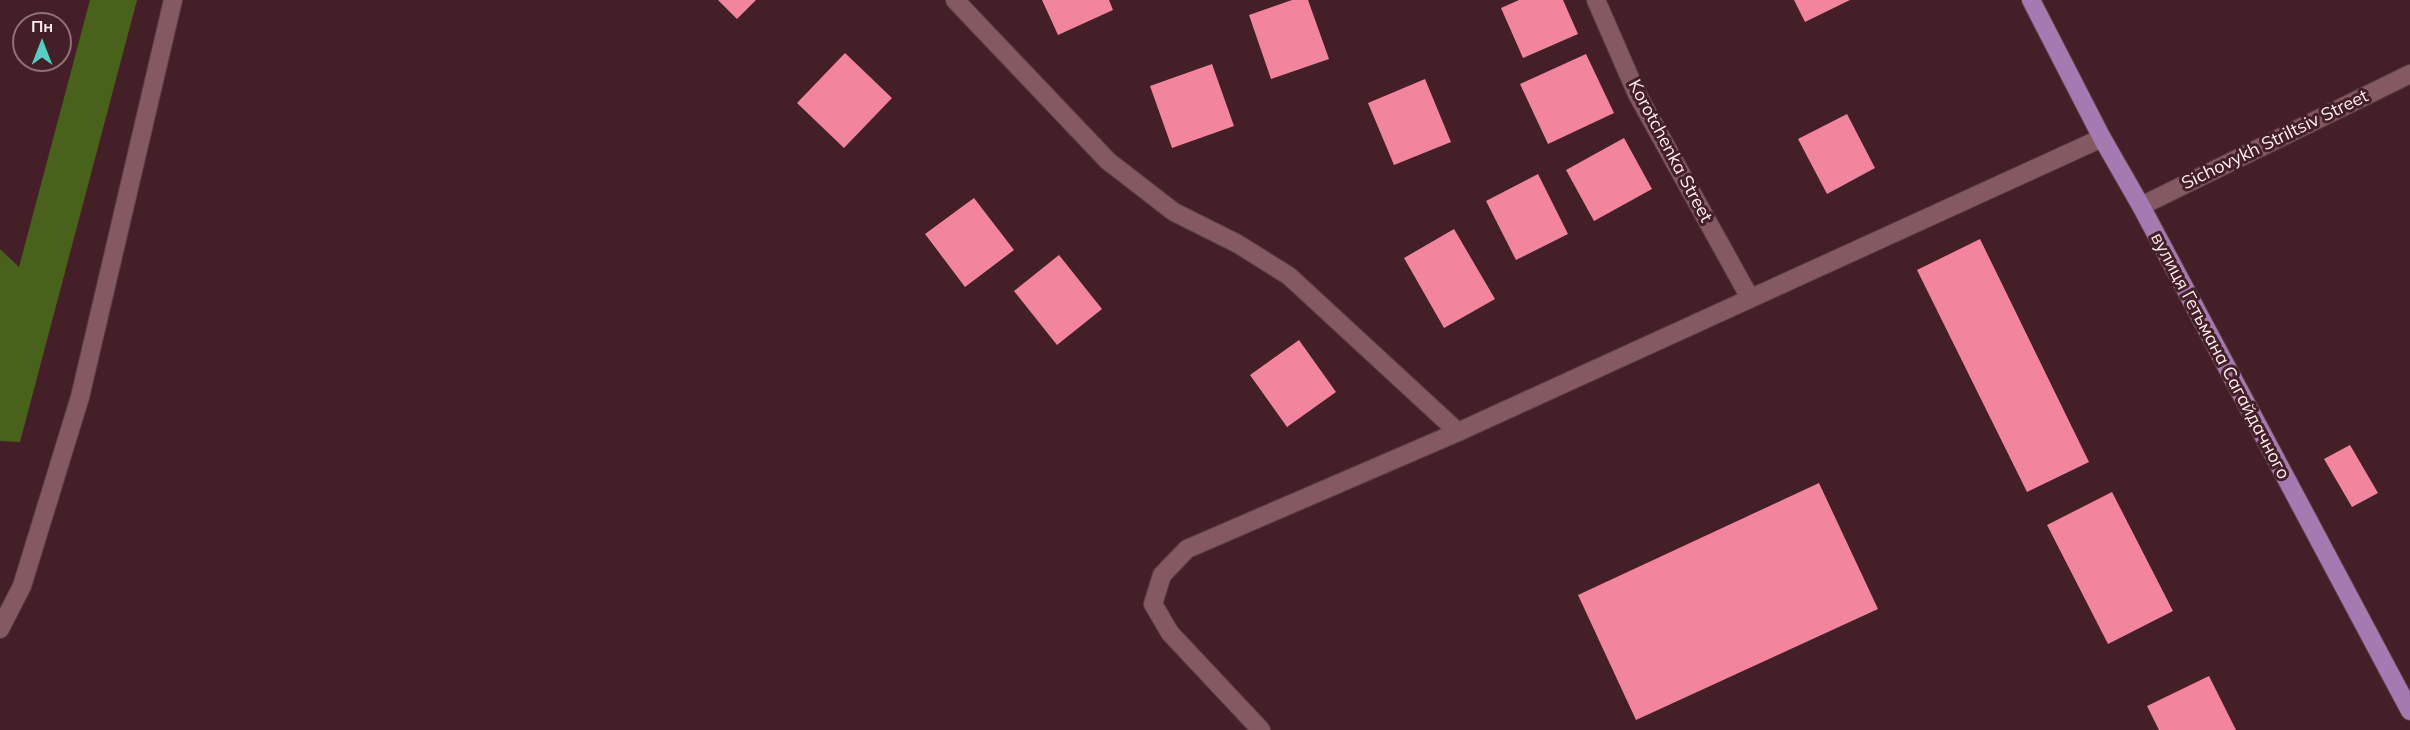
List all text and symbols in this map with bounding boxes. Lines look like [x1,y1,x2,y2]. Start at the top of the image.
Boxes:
north arrow [12,12,72,72]
text: Пн [31,16,53,36]
street label: Korotchenka Street [1623,76,1717,226]
street label: Sichovykh Striltsiv Street [2178,85,2372,195]
street label: вулиця Гетьмана Сагайдачного [2146,229,2294,483]

